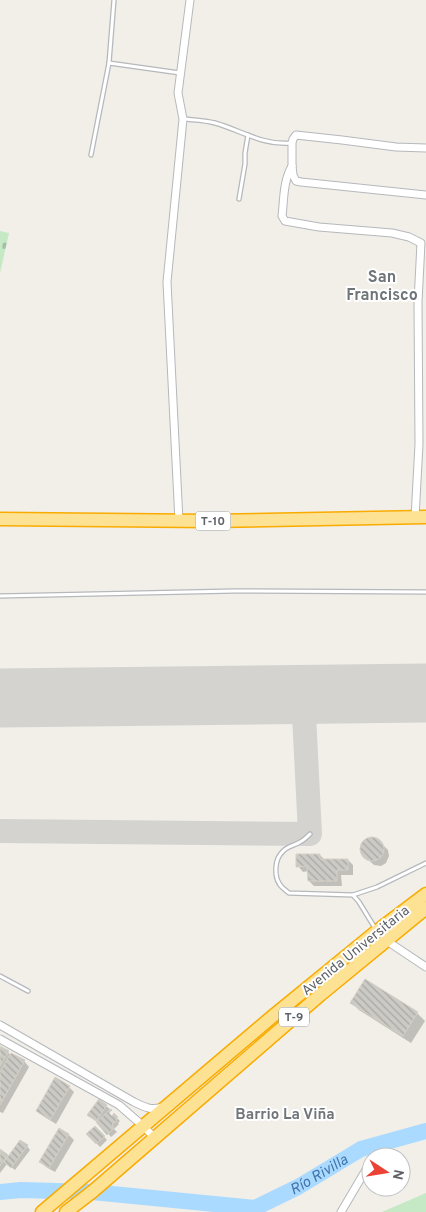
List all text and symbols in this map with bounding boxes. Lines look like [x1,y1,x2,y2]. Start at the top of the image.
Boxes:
district label: San Francisco [346,268,418,306]
road number: T-10 [196,512,230,530]
street label: Avenida Universitaria [299,902,413,1000]
road number: T-9 [279,1008,309,1026]
district label: Barrio La Viña [235,1106,335,1125]
north arrow [361,1147,411,1197]
water label: Río Rivilla [287,1151,352,1200]
text: N [388,1168,407,1181]

